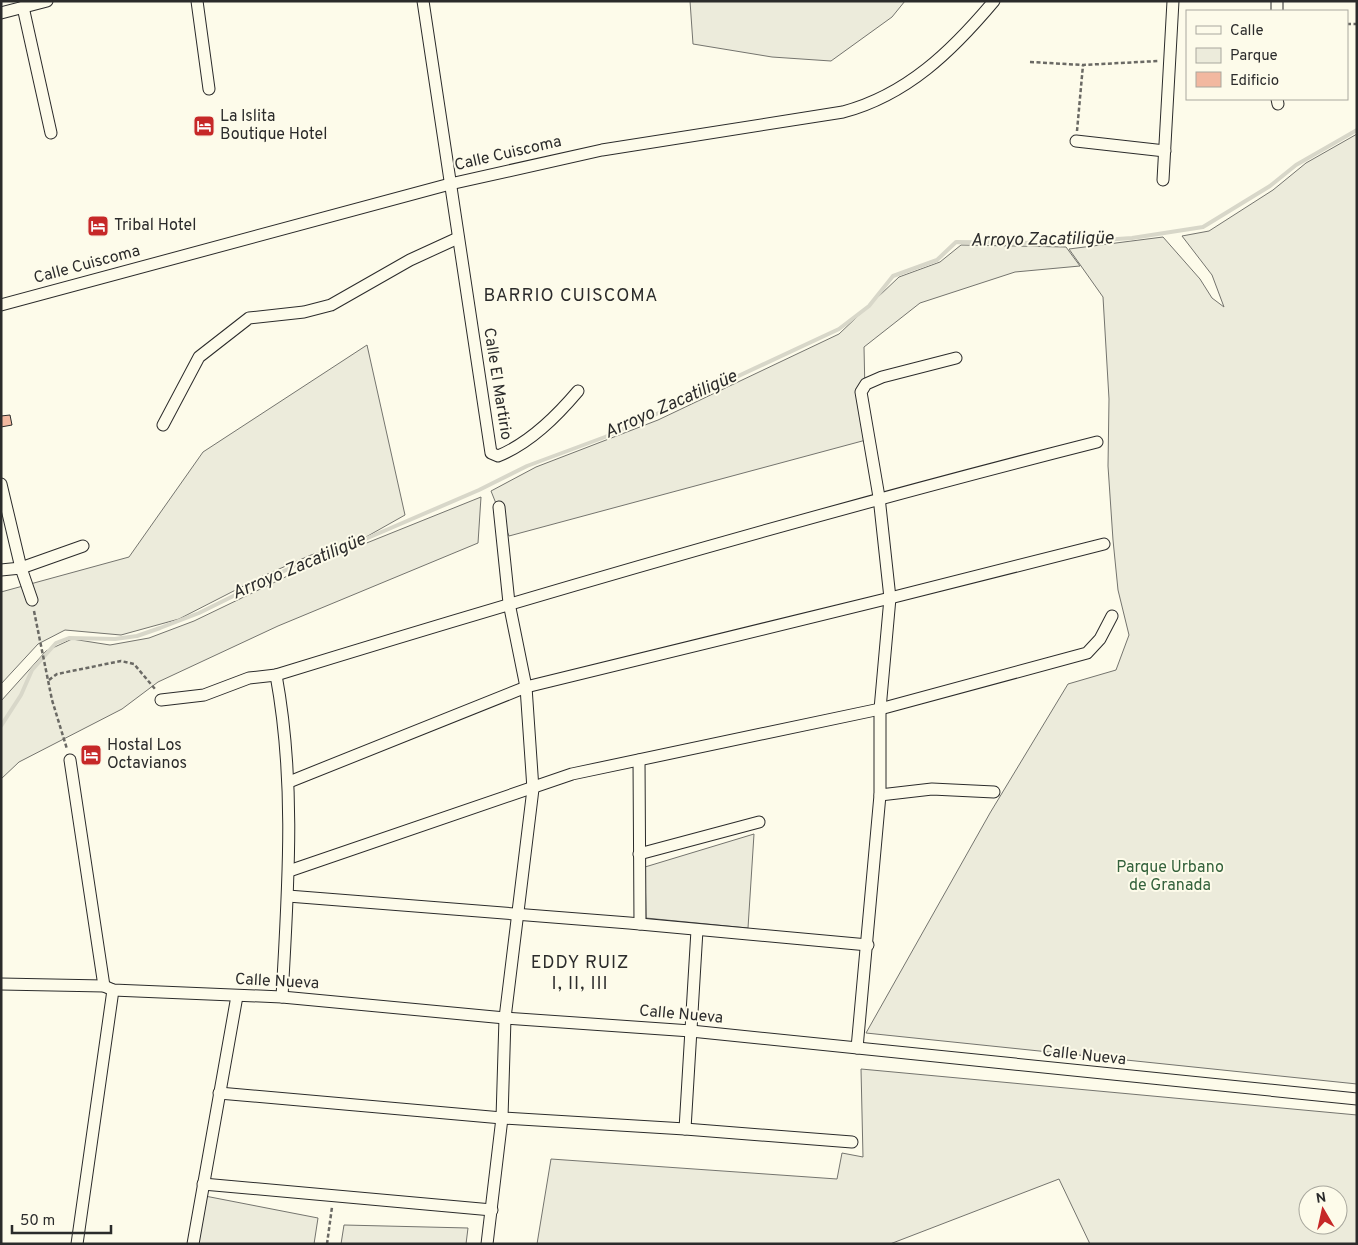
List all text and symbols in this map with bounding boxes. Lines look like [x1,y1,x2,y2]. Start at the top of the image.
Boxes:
legend [1186,10,1348,100]
text: Calle [1230,22,1264,41]
text: Parque [1230,47,1278,66]
text: Edificio [1230,72,1279,91]
place label: La Islita Boutique Hotel [220,107,327,145]
hotel icon: La Islita Boutique Hotel [192,114,216,138]
street label: Calle Cuiscoma [452,132,564,176]
hotel icon: Tribal Hotel [86,214,110,238]
place label: Tribal Hotel [114,216,196,236]
water label: Arroyo Zacatiligüe [970,227,1114,253]
street label: Calle Cuiscoma [32,241,142,289]
district label: BARRIO CUISCOMA [483,285,659,308]
street label: Calle El Martirio [478,326,516,442]
water label: Arroyo Zacatiligüe [601,365,742,445]
water label: Arroyo Zacatiligüe [229,528,370,605]
place label: Hostal Los Octavianos [107,736,187,774]
hotel icon: Hostal Los Octavianos [79,743,103,767]
park label: Parque Urbano de Granada [1116,858,1224,896]
district label: EDDY RUIZ I, II, III [531,952,629,996]
street label: Calle Nueva [234,970,320,994]
street label: Calle Nueva [638,1001,724,1029]
street label: Calle Nueva [1041,1042,1127,1070]
north arrow [1298,1185,1348,1235]
text: N [1315,1189,1328,1208]
scale bar [12,1202,111,1234]
text: 50 m [20,1212,55,1231]

